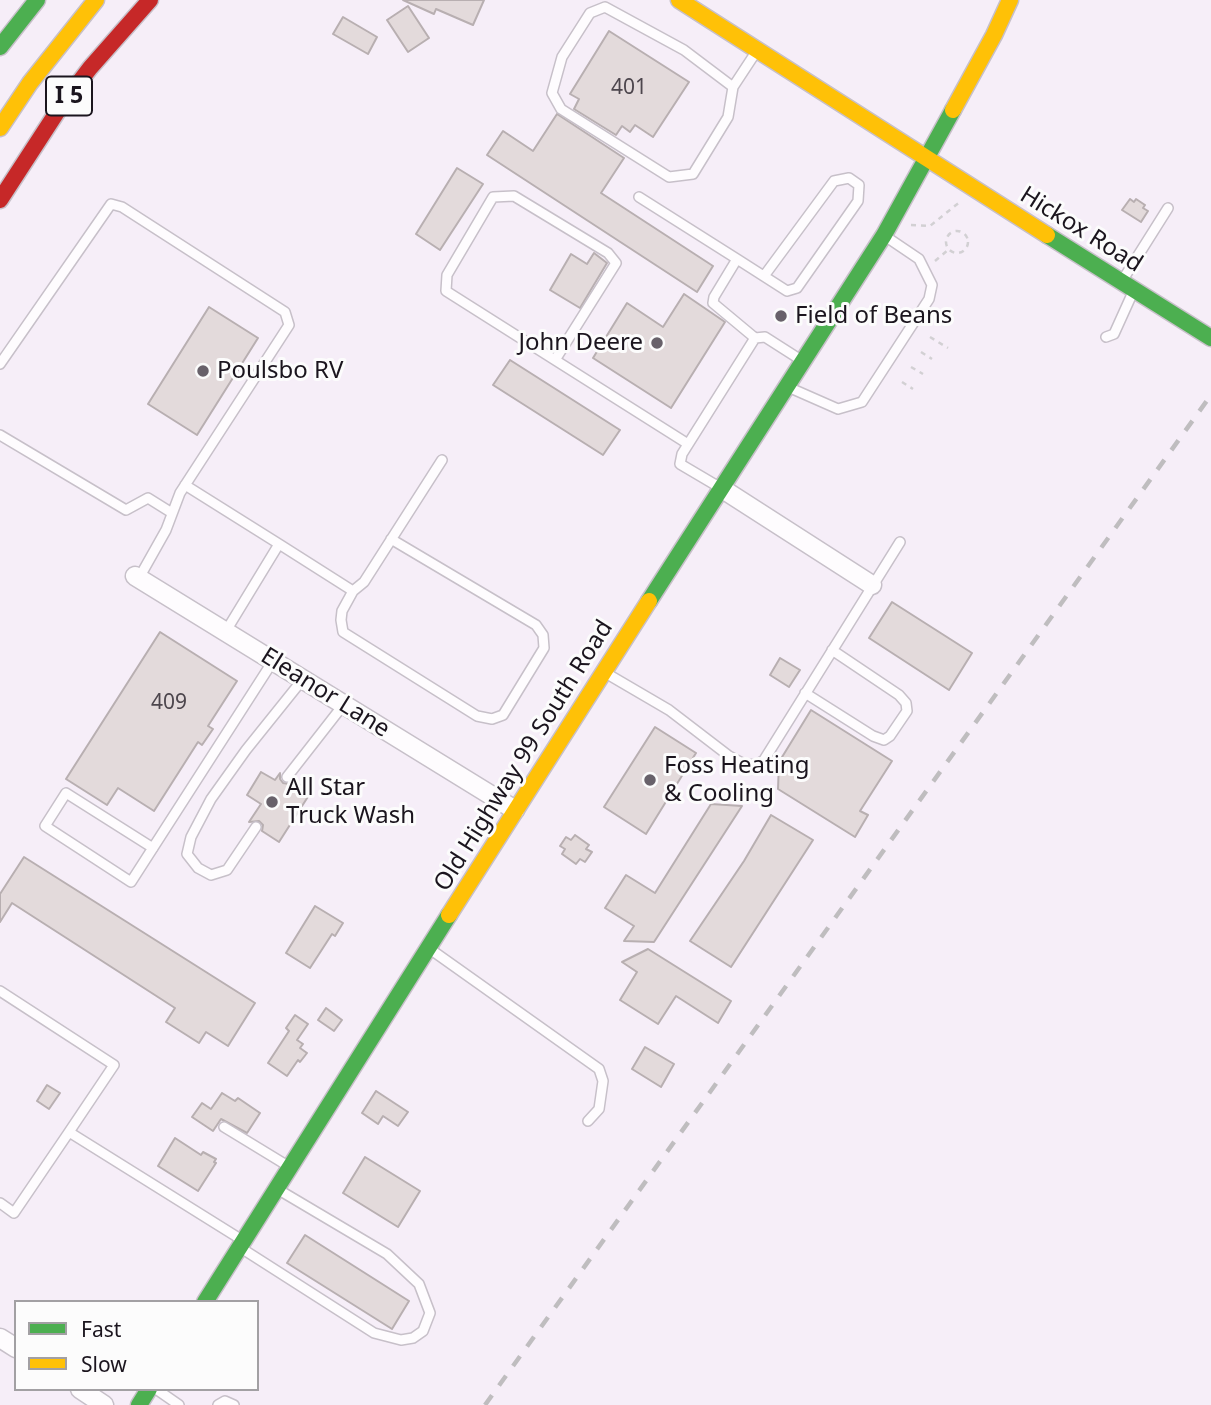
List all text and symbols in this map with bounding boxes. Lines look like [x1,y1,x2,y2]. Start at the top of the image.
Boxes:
house number: 401 [611,75,647,101]
road number: I 5 [46,76,92,116]
street label: Hickox Road [1014,181,1148,279]
place label: Field of Beans [795,302,952,330]
marker: Field of Beans [773,308,789,324]
place label: John Deere [518,329,643,357]
marker: John Deere [649,335,665,351]
place label: Poulsbo RV [217,357,343,385]
marker: Poulsbo RV [195,363,211,379]
street label: Old Highway 99 South Road [429,615,619,897]
street label: Eleanor Lane [255,642,395,744]
house number: 409 [151,690,187,716]
place label: Foss Heating & Cooling [664,752,809,808]
marker: Foss Heating & Cooling [642,772,658,788]
place label: All Star Truck Wash [286,774,415,830]
marker: All Star Truck Wash [264,794,280,810]
legend [14,1300,259,1391]
text: Fast [81,1315,121,1343]
text: Slow [81,1350,127,1378]

